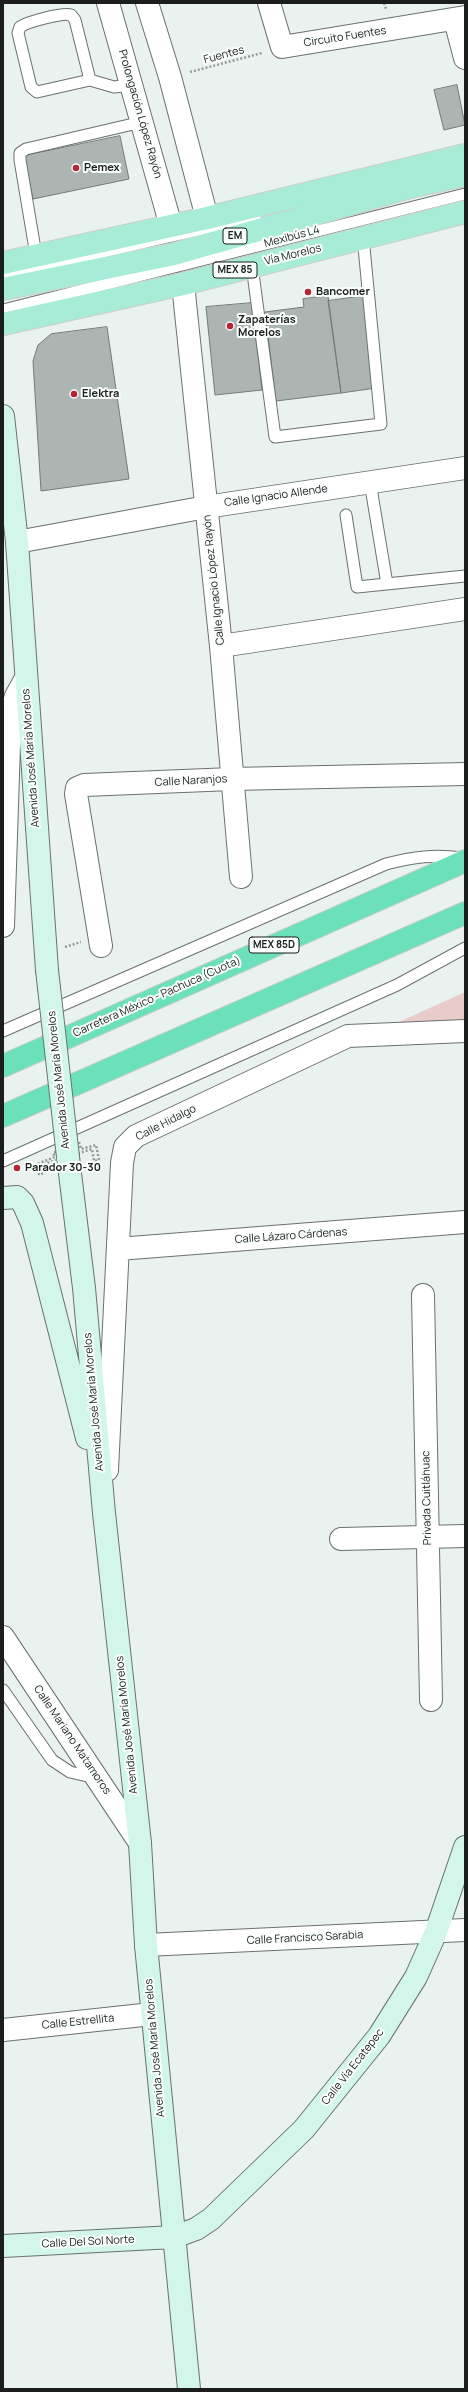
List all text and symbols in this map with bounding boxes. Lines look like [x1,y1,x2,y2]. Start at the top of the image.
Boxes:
street label: Circuito Fuentes [303,24,387,50]
street label: Fuentes [202,43,246,67]
street label: Prolongación López Rayón [115,48,165,180]
place label: Pemex [84,161,120,175]
marker: Pemex [71,163,81,173]
street label: Mexibús L4 [263,223,321,251]
road number: EM [223,228,247,244]
street label: Vía Morelos [263,242,323,268]
road number: MEX 85 [213,262,257,278]
place label: Bancomer [316,285,370,299]
marker: Bancomer [303,287,313,297]
place label: Zapaterías Morelos [238,313,296,339]
marker: Zapaterías Morelos [225,321,235,331]
place label: Elektra [82,387,119,401]
marker: Elektra [69,389,79,399]
street label: Calle Ignacio Allende [223,482,329,510]
street label: Calle Ignacio López Rayón [201,514,227,646]
street label: Avenida José María Morelos [20,688,42,828]
street label: Calle Naranjos [154,773,228,789]
road number: MEX 85D [249,937,299,953]
street label: Carretera México - Pachuca (Cuota) [71,954,243,1040]
street label: Avenida José María Morelos [45,1010,73,1150]
street label: Calle Hidalgo [134,1102,198,1144]
place label: Parador 30-30 [25,1161,101,1175]
marker: Parador 30-30 [12,1163,22,1173]
street label: Calle Lázaro Cárdenas [234,1225,348,1247]
street label: Avenida José María Morelos [81,1332,107,1472]
street label: Privada Cuitláhuac [420,1451,434,1545]
street label: Avenida José María Morelos [113,1655,141,1795]
street label: Calle Mariano Matamoros [31,1683,113,1797]
street label: Calle Francisco Sarabia [246,1928,364,1948]
street label: Avenida José María Morelos [142,1978,168,2118]
street label: Calle Estrellita [41,2012,115,2032]
street label: Calle Vía Ecatepec [319,2026,387,2108]
street label: Calle Del Sol Norte [41,2233,135,2251]

